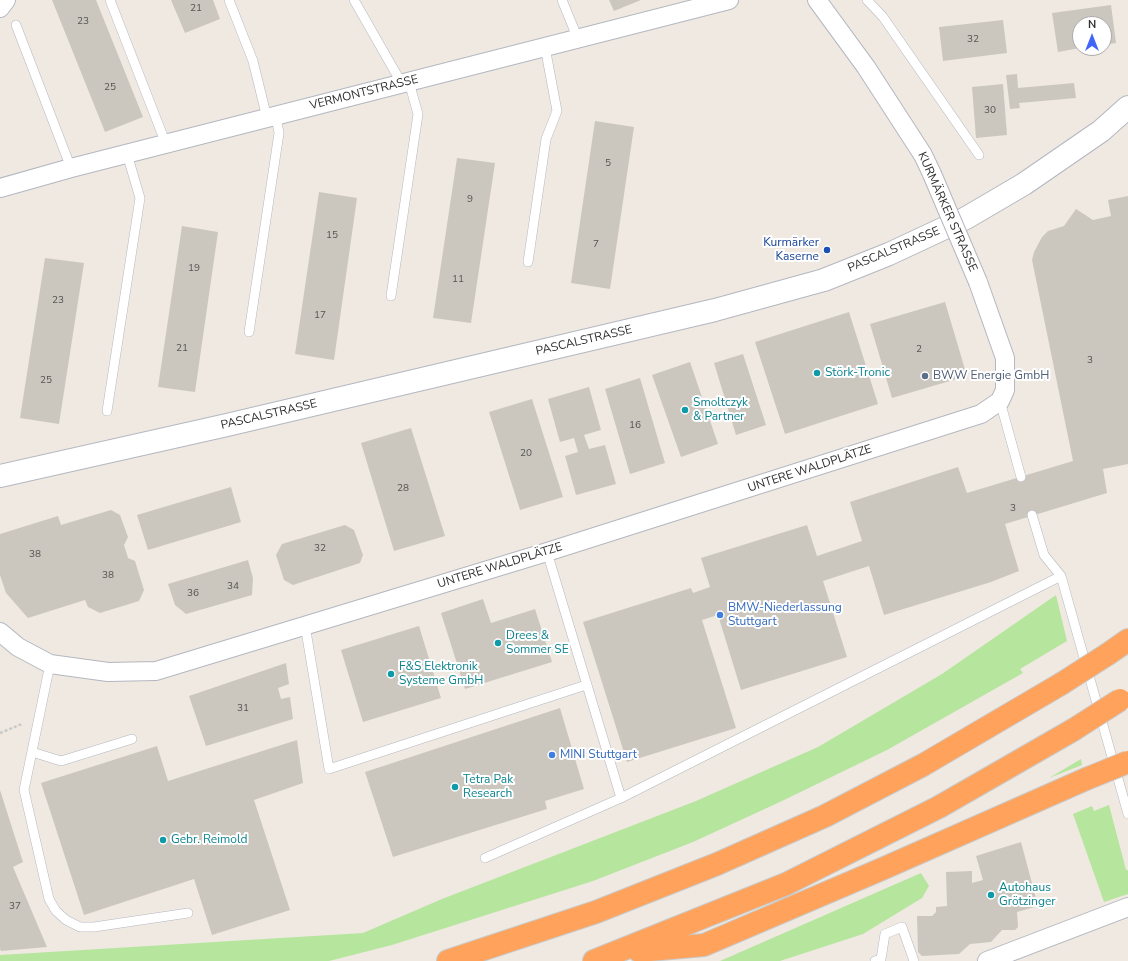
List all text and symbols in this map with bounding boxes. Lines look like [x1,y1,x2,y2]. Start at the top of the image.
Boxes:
house number: 21 [190,3,202,15]
house number: 23 [77,16,89,28]
north arrow [1072,16,1112,56]
text: N [1088,17,1096,32]
house number: 32 [967,34,979,46]
street label: VERMONTSTRASSE [308,73,420,113]
house number: 25 [104,82,116,94]
house number: 30 [984,105,996,117]
street label: KURMÄRKER STRASSE [914,150,980,274]
house number: 5 [605,158,611,170]
house number: 9 [467,194,473,206]
street label: PASCALSTRASSE [846,224,942,276]
house number: 15 [326,230,338,242]
place label: Kurmärker Kaserne [763,236,819,264]
house number: 7 [593,239,599,251]
marker: Kurmärker Kaserne [822,245,832,255]
house number: 19 [188,263,200,275]
house number: 11 [452,274,464,286]
house number: 23 [52,295,64,307]
house number: 17 [314,310,326,322]
street label: PASCALSTRASSE [534,323,634,359]
house number: 21 [176,343,188,355]
house number: 2 [916,344,922,356]
house number: 3 [1087,355,1093,367]
place label: Störk-Tronic [825,366,890,380]
marker: Störk-Tronic [812,368,822,378]
place label: BWW Energie GmbH [933,369,1049,383]
marker: BWW Energie GmbH [920,371,930,381]
house number: 25 [40,375,52,387]
place label: Smoltczyk & Partner [693,396,748,424]
street label: PASCALSTRASSE [219,397,319,433]
marker: Smoltczyk & Partner [680,405,690,415]
house number: 16 [629,420,641,432]
street label: UNTERE WALDPLÄTZE [746,442,874,496]
house number: 20 [520,448,532,460]
house number: 28 [397,483,409,495]
house number: 3 [1010,503,1016,515]
street label: UNTERE WALDPLÄTZE [436,540,564,592]
house number: 32 [314,543,326,555]
house number: 38 [29,549,41,561]
house number: 38 [102,570,114,582]
house number: 34 [227,581,239,593]
house number: 36 [187,588,199,600]
place label: BMW-Niederlassung Stuttgart [728,601,842,629]
marker: BMW-Niederlassung Stuttgart [715,610,725,620]
place label: Drees & Sommer SE [506,629,569,657]
marker: Drees & Sommer SE [493,638,503,648]
place label: F&S Elektronik Systeme GmbH [399,660,483,688]
marker: F&S Elektronik Systeme GmbH [386,669,396,679]
house number: 31 [237,703,249,715]
place label: MINI Stuttgart [560,748,637,762]
marker: MINI Stuttgart [547,750,557,760]
place label: Tetra Pak Research [463,773,513,801]
marker: Tetra Pak Research [450,782,460,792]
place label: Gebr. Reimold [171,833,247,847]
marker: Gebr. Reimold [158,835,168,845]
place label: Autohaus Grötzinger [999,881,1056,909]
marker: Autohaus Grötzinger [986,890,996,900]
house number: 37 [9,901,21,913]

